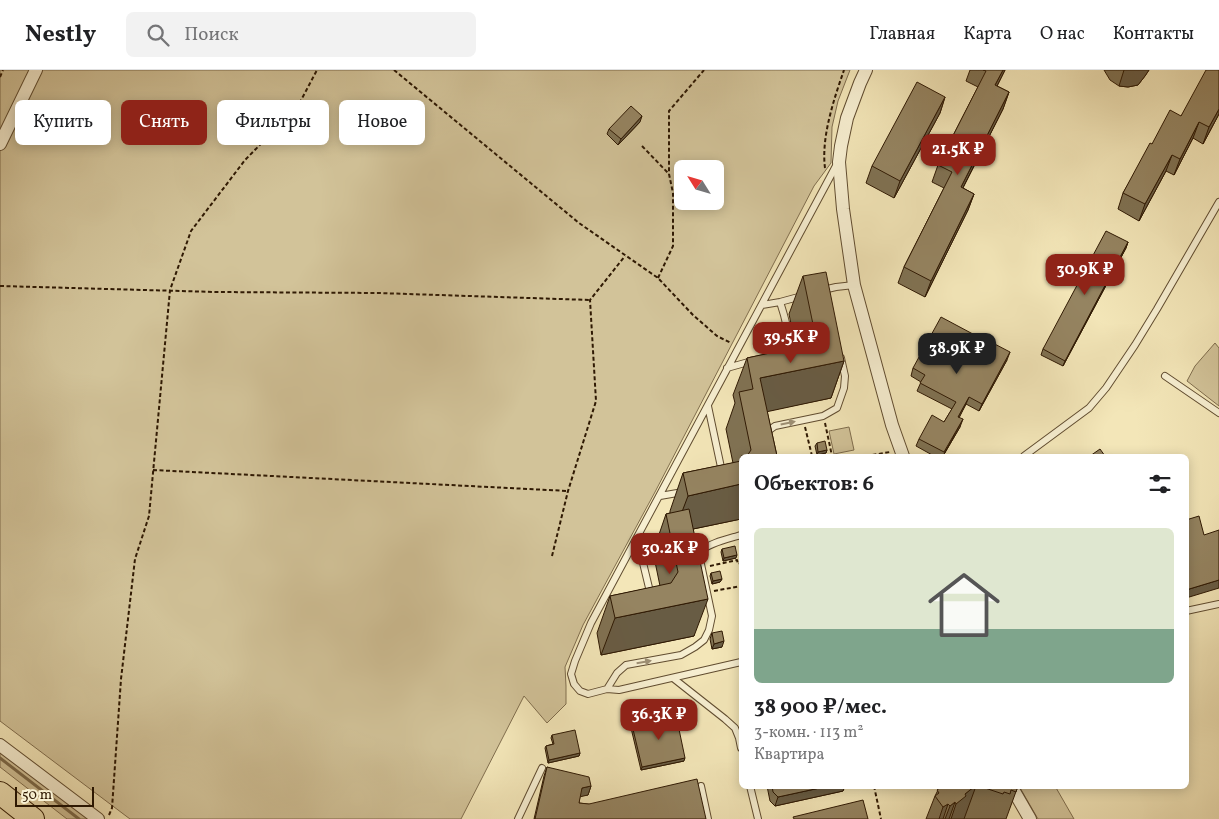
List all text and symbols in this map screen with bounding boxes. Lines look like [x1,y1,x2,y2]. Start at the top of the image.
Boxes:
search box [126,12,476,57]
text: Nestly [25,18,96,52]
icon: search [144,21,172,49]
text: Поиск [184,22,239,48]
text: Главная [869,22,935,47]
text: Карта [963,22,1012,47]
text: О нас [1040,22,1085,47]
text: Контакты [1113,22,1194,47]
chip: Купить [15,100,111,145]
chip: Снять [121,100,207,145]
chip: Фильтры [217,100,329,145]
chip: Новое [339,100,425,145]
pin: 21.5K ₽ [912,134,1004,176]
text: 21.5K ₽ [932,139,984,161]
north arrow [674,160,724,210]
map controls [674,160,724,210]
pin: 30.9K ₽ [1039,254,1131,296]
text: 30.9K ₽ [1057,259,1113,281]
pin: 39.5K ₽ [745,322,837,364]
text: 39.5K ₽ [764,327,818,349]
pin: 38.9K ₽ [911,332,1003,375]
text: 38.9K ₽ [929,338,985,360]
one-way arrow [781,419,797,427]
text: Объектов: 6 [754,470,874,499]
icon: filters [1146,470,1174,498]
pin: 30.2K ₽ [624,532,716,575]
text: 30.2K ₽ [642,538,698,560]
icon: home [919,560,1009,650]
one-way arrow [636,658,651,666]
text: 38 900 ₽/мес. [754,693,887,722]
pin: 36.3K ₽ [613,698,705,741]
text: 36.3K ₽ [631,704,687,726]
text: 3-комн. · 113 m² [754,722,863,744]
text: Квартира [754,744,824,766]
scale bar [15,784,94,807]
text: 50 m [22,786,52,805]

